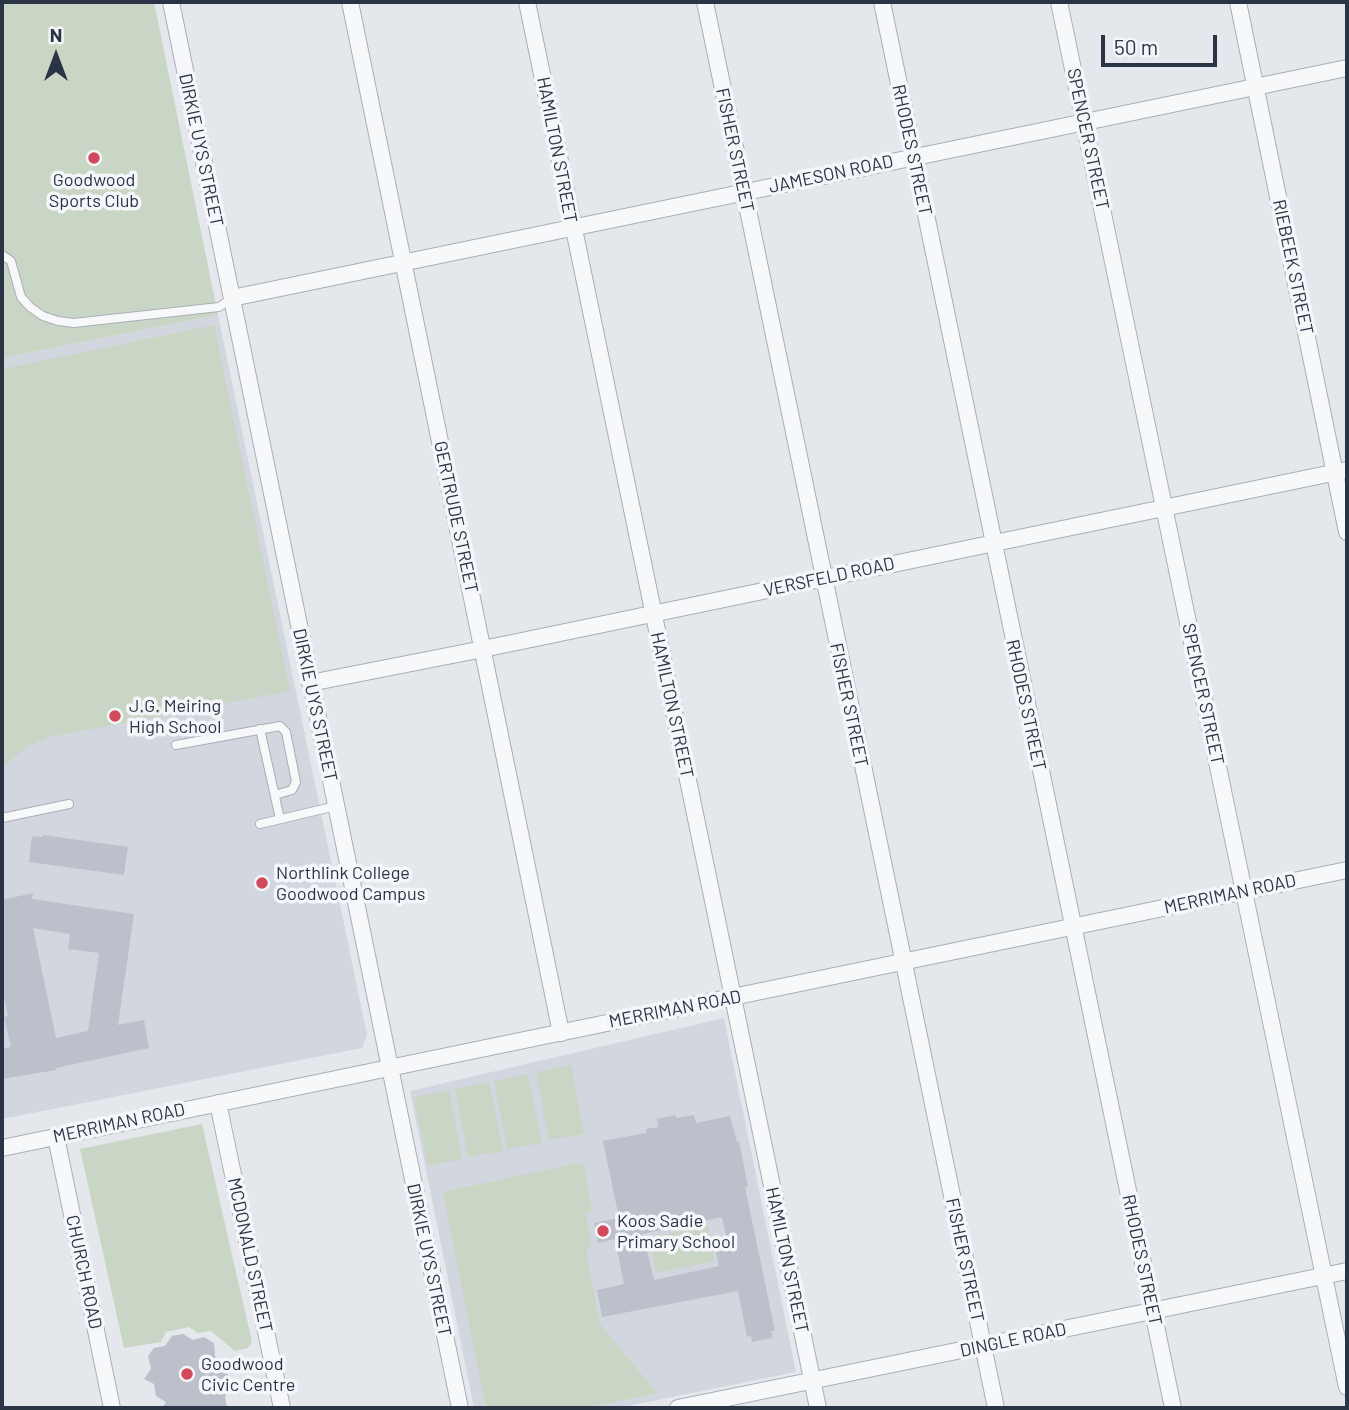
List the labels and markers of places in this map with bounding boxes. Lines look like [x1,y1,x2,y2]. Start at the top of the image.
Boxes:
marker: Goodwood Sports Club [86,150,102,166]
place label: Goodwood Sports Club [49,169,139,212]
place label: J.G. Meiring High School [129,695,222,738]
marker: J.G. Meiring High School [107,708,123,724]
place label: Northlink College Goodwood Campus [276,862,425,904]
marker: Northlink College Goodwood Campus [254,875,270,891]
place label: Koos Sadie Primary School [617,1210,735,1252]
marker: Koos Sadie Primary School [595,1223,611,1239]
place label: Goodwood Civic Centre [201,1353,295,1396]
marker: Goodwood Civic Centre [179,1366,195,1382]

